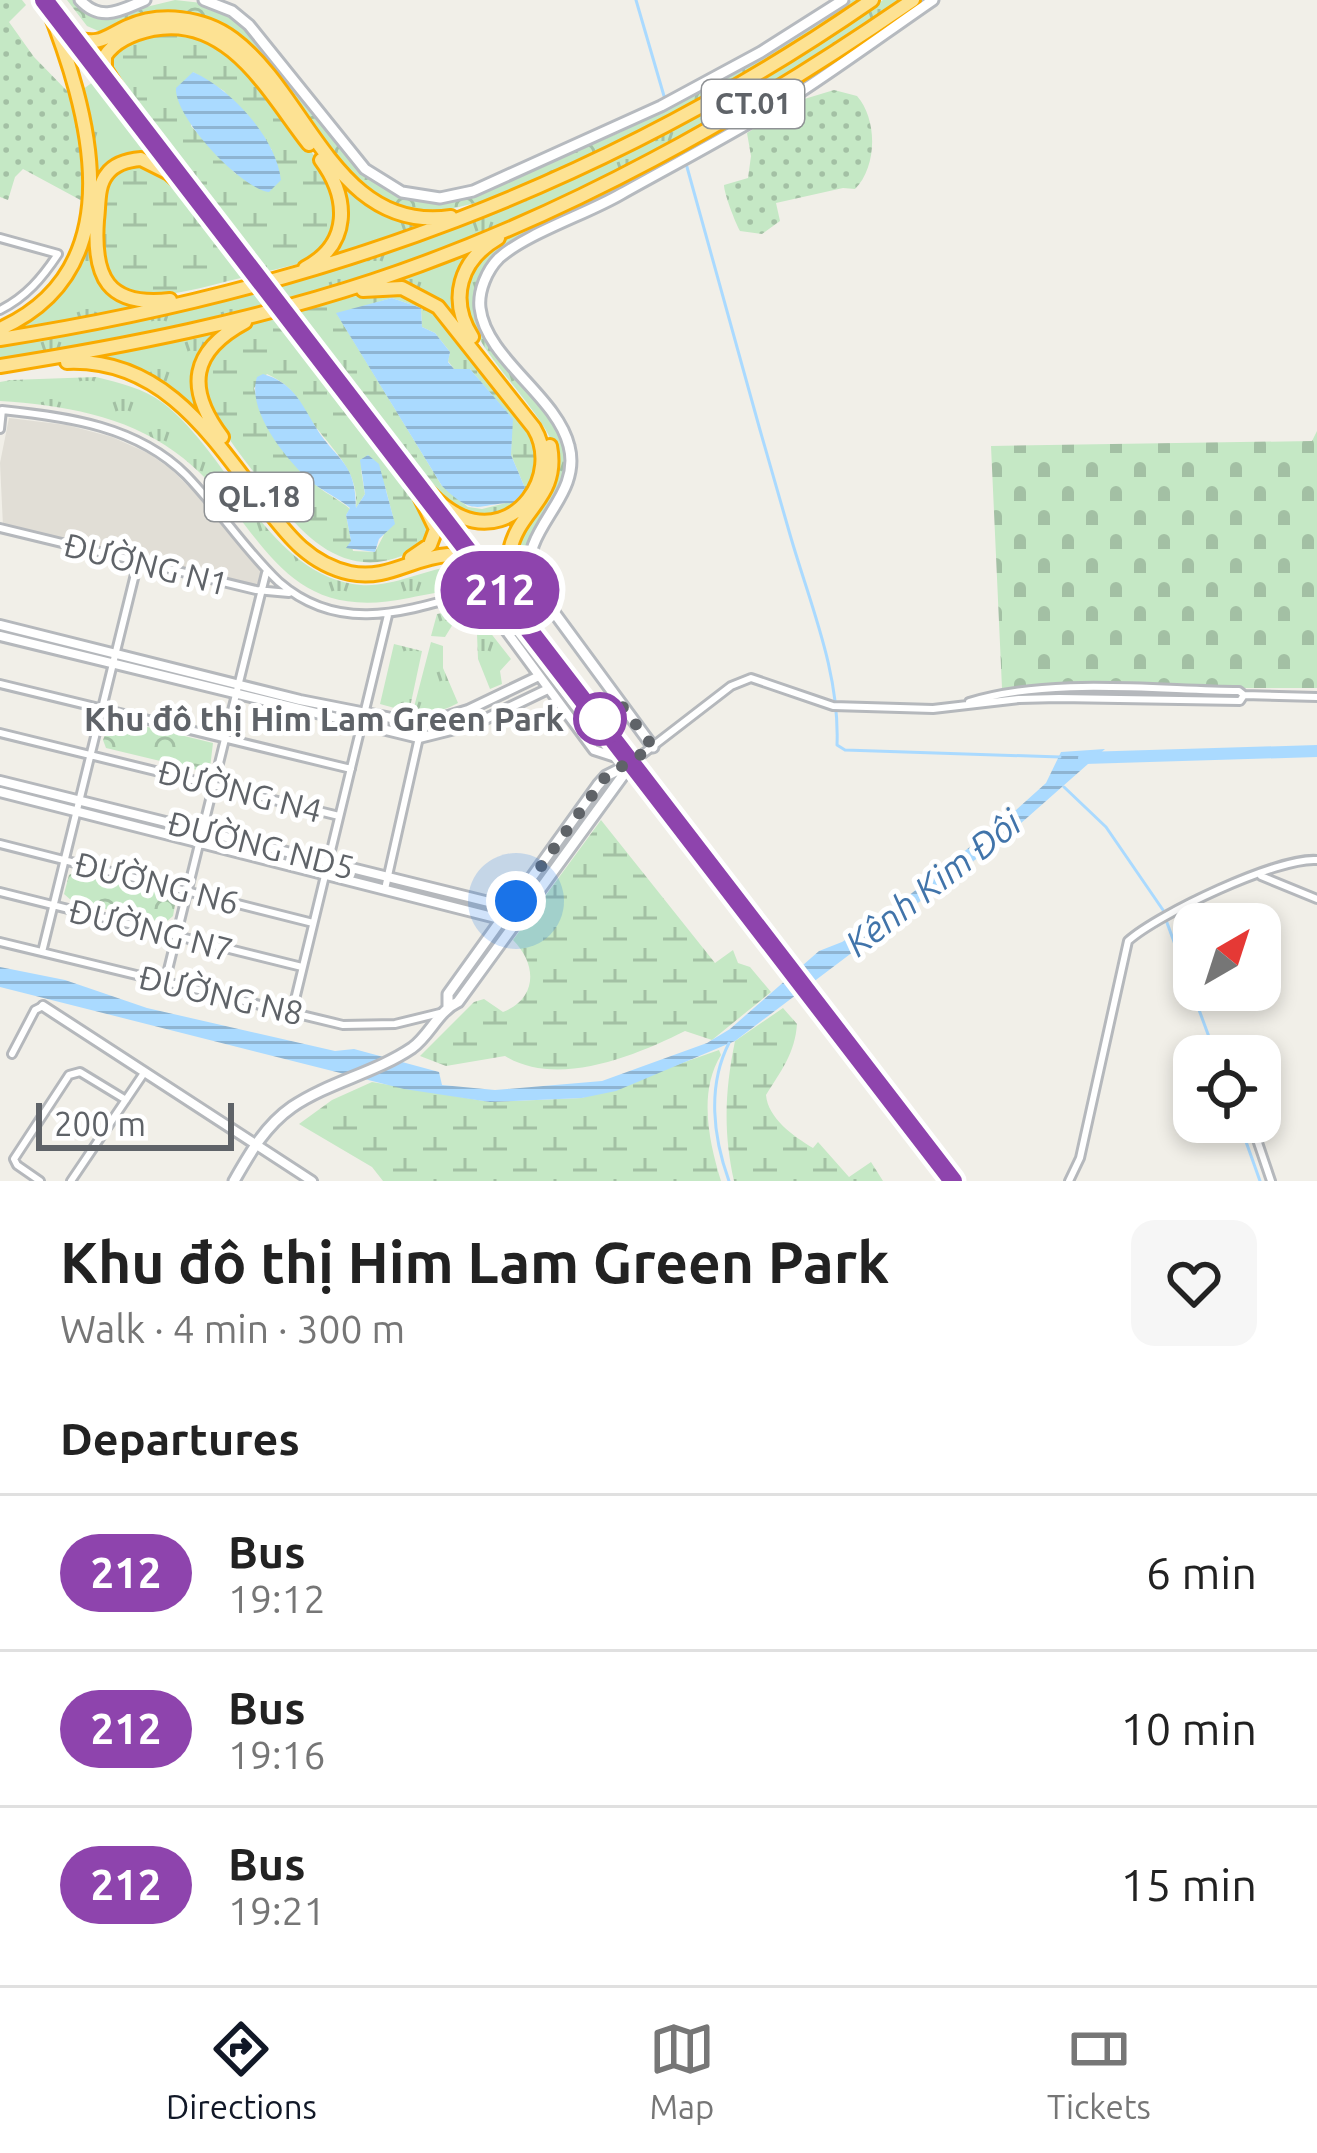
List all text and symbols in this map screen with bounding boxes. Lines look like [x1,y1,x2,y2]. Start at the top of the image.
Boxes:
road number: CT.01 [702,80,804,128]
road number: QL.18 [205,473,313,521]
street label: ĐƯỜNG N1 [60,524,232,602]
line badge: 212 [431,551,569,629]
text: 212 [464,566,536,613]
marker: Khu đô thị Him Lam Green Park [575,694,625,744]
place label: Khu đô thị Him Lam Green Park [84,700,564,737]
street label: ĐƯỜNG N4 [154,751,326,829]
water label: Kênh Kim Đôi [837,800,1030,964]
street label: ĐƯỜNG ND5 [164,802,359,886]
street label: ĐƯỜNG N6 [71,843,243,921]
your location [486,871,546,931]
street label: ĐƯỜNG N7 [65,890,237,968]
north arrow [1173,903,1281,1011]
map controls [1173,903,1281,1143]
street label: ĐƯỜNG N8 [135,956,307,1031]
button: locate [1173,1035,1281,1143]
scale bar [36,1097,234,1150]
text: 200 m [54,1105,146,1142]
button: heart [1131,1220,1257,1346]
text: Khu đô thị Him Lam Green Park [60,1230,889,1294]
text: Walk · 4 min · 300 m [60,1307,405,1350]
text: Departures [60,1413,300,1464]
text: Bus [228,1526,305,1577]
text: 6 min [1146,1547,1257,1598]
text: 212 [90,1549,162,1596]
text: 19:12 [228,1577,326,1620]
text: Bus [228,1682,305,1733]
text: 10 min [1120,1703,1257,1754]
text: 212 [90,1705,162,1752]
text: 19:16 [228,1733,326,1776]
text: Bus [228,1838,305,1889]
text: 15 min [1120,1859,1257,1910]
text: 212 [90,1861,162,1908]
text: 19:21 [228,1889,326,1932]
tab: Directions [166,2016,317,2125]
tab: Map [649,2016,715,2125]
tab: Tickets [1047,2016,1151,2125]

